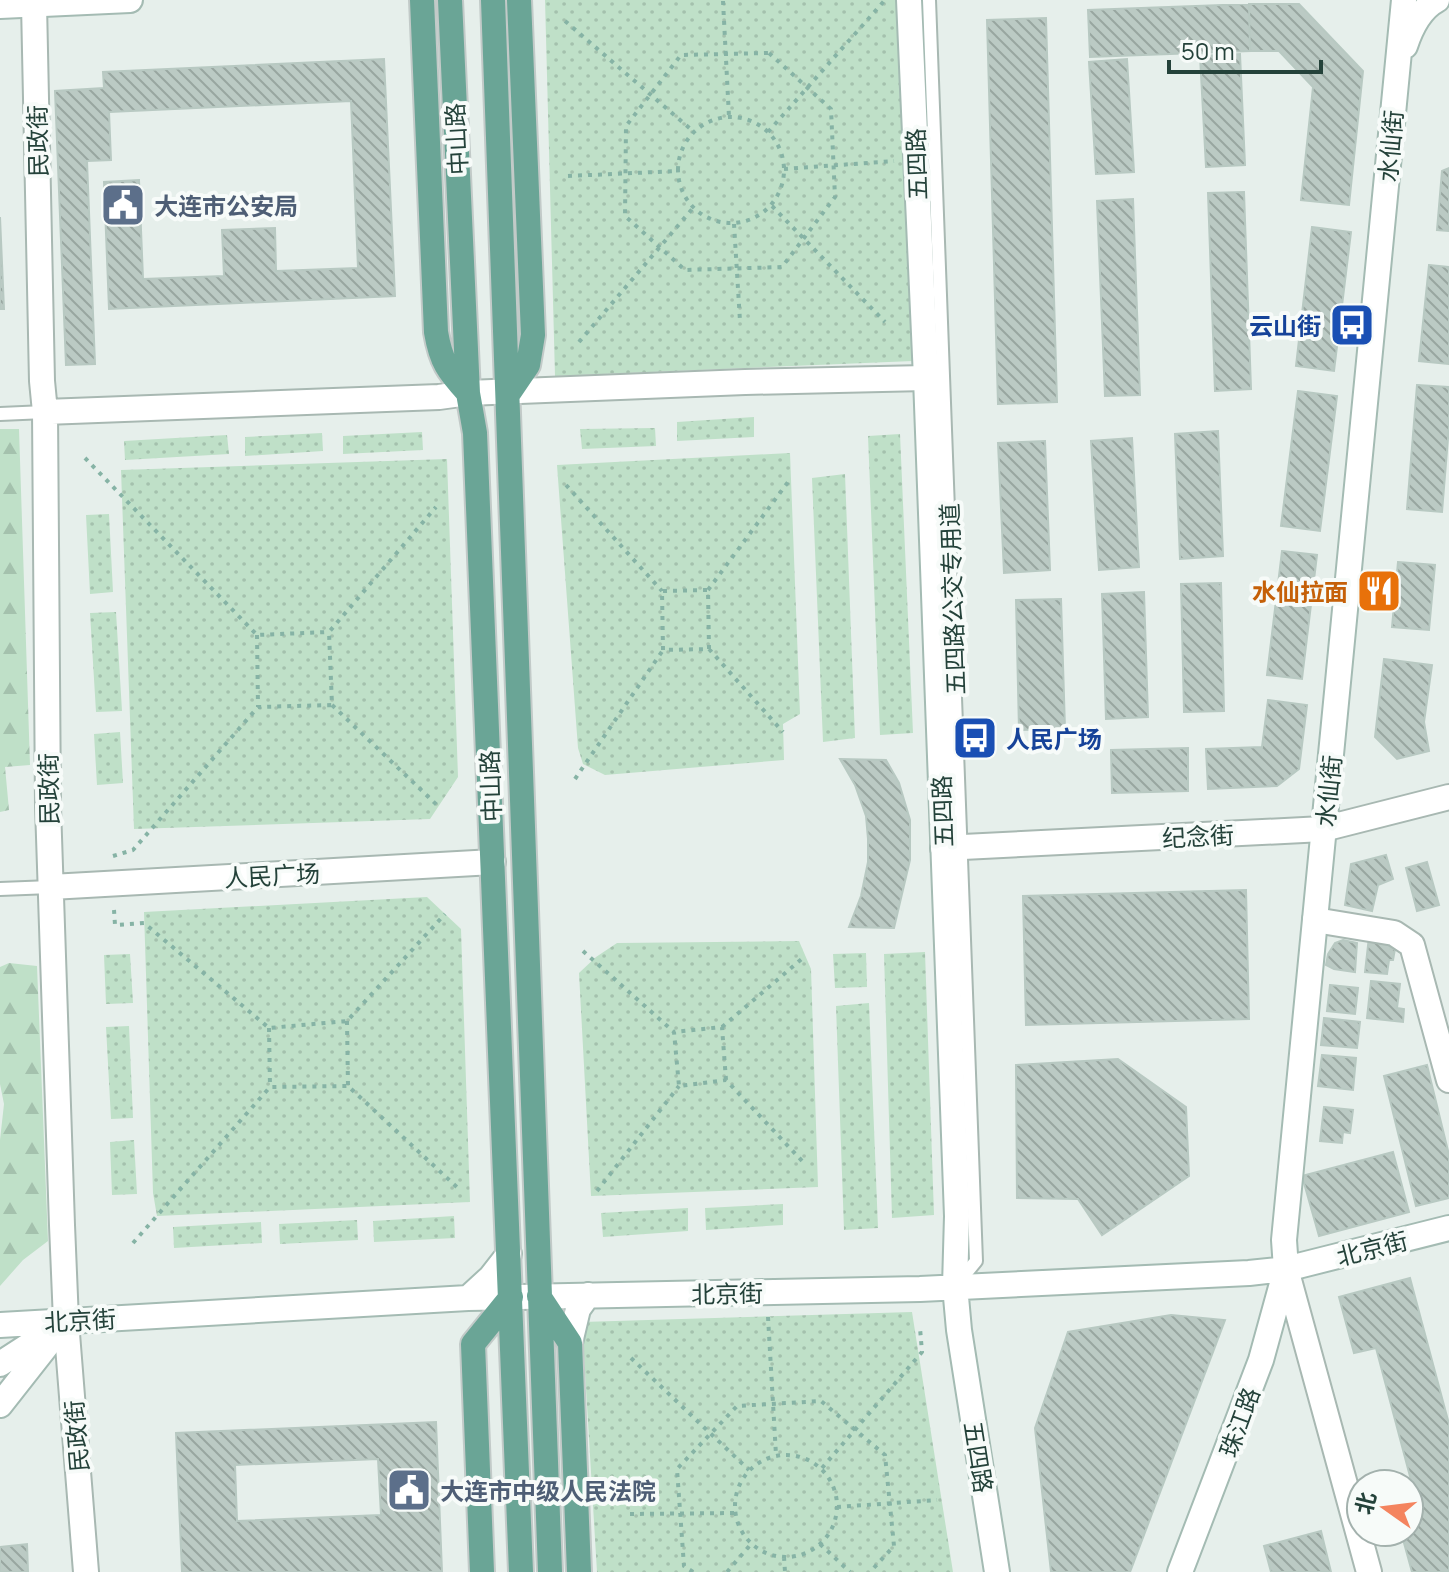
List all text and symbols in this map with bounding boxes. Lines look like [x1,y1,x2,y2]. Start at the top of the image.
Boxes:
scale bar [1169,24,1321,74]
text: 50 m [1181,34,1235,67]
street label: 中山路 [438,102,474,176]
street label: 民政街 [20,105,54,177]
street label: 水仙街 [1370,109,1410,183]
street label: 五四路 [898,127,934,201]
public building icon: 大连市公安局 [99,181,147,229]
place label: 大连市公安局 [154,189,298,222]
bus stop icon: 云山街 [1328,301,1376,349]
place label: 云山街 [1249,309,1321,342]
street label: 五四路公交专用道 [932,502,972,696]
restaurant icon: 水仙拉面 [1355,567,1403,615]
place label: 水仙拉面 [1252,575,1348,608]
bus stop icon: 人民广场 [951,714,999,762]
place label: 人民广场 [1006,722,1102,755]
street label: 中山路 [472,749,508,823]
street label: 民政街 [31,753,65,825]
street label: 水仙街 [1308,753,1348,829]
street label: 五四路 [924,774,960,848]
street label: 纪念街 [1161,818,1235,854]
street label: 人民广场 [223,856,321,894]
street label: 北京街 [1333,1223,1411,1273]
street label: 北京街 [691,1276,763,1310]
street label: 北京街 [43,1302,117,1338]
street label: 珠江路 [1211,1383,1267,1461]
street label: 民政街 [56,1399,96,1473]
street label: 五四路 [957,1419,1001,1495]
public building icon: 大连市中级人民法院 [385,1466,433,1514]
north arrow [1345,1468,1425,1548]
place label: 大连市中级人民法院 [440,1474,656,1507]
text: 北 [1348,1489,1383,1517]

